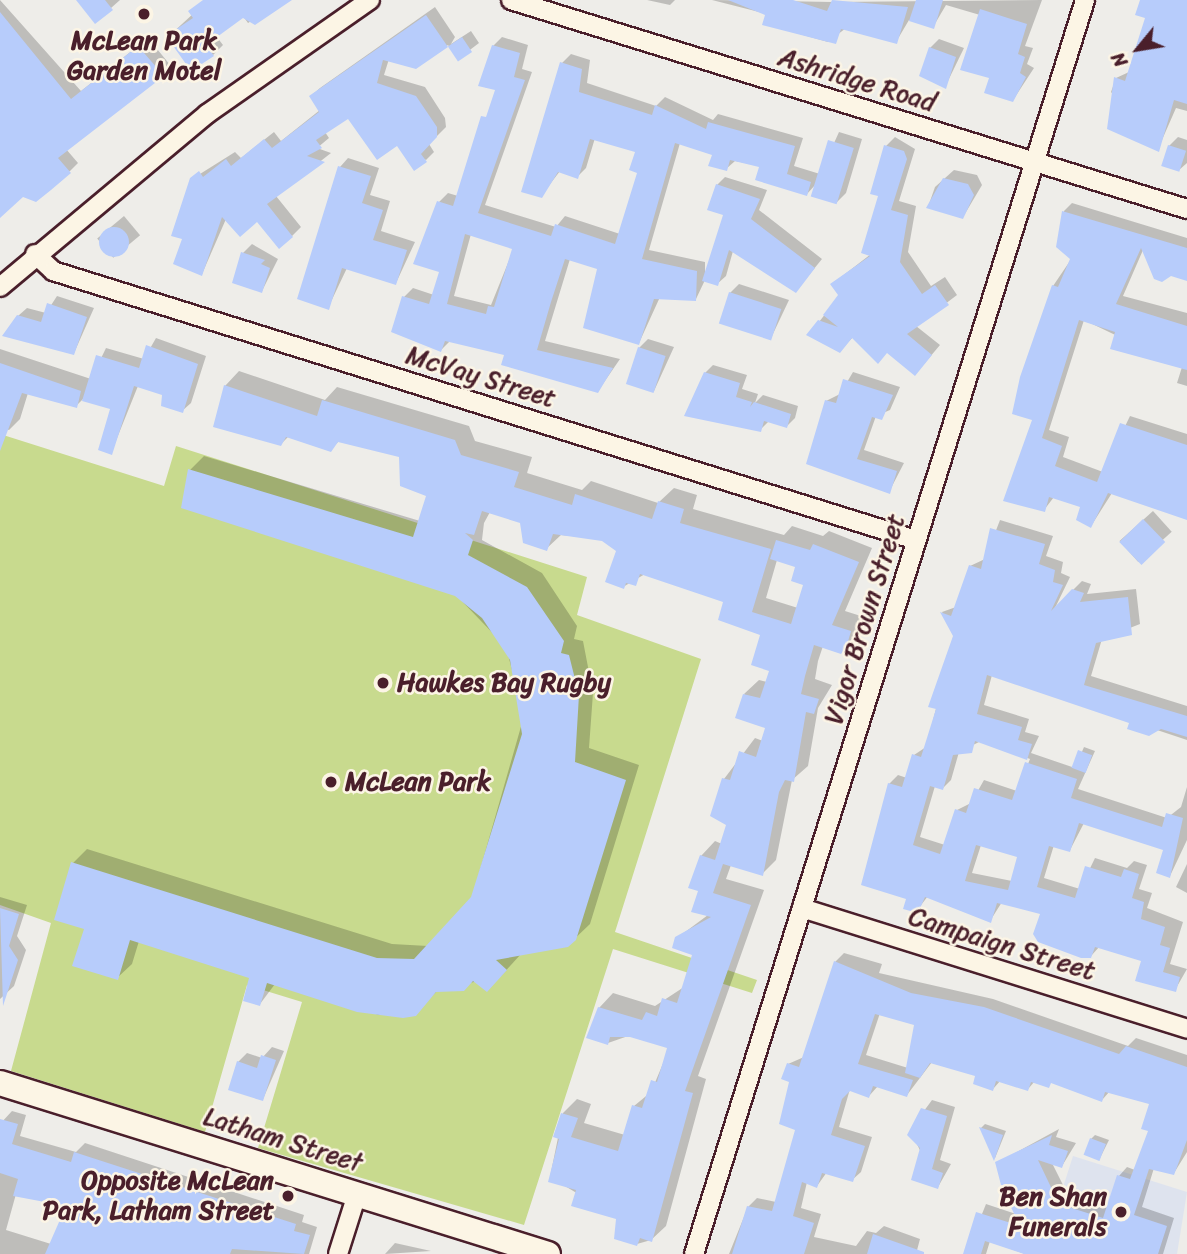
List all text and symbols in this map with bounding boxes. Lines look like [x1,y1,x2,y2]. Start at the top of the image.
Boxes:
marker: McLean Park Garden Motel [136,6,152,22]
north arrow [1103,14,1173,84]
place label: McLean Park Garden Motel [67,25,221,86]
street label: Ashridge Road [774,41,940,119]
text: N [1102,46,1137,74]
street label: McVay Street [401,339,561,415]
street label: Vigor Brown Street [818,509,912,729]
place label: Hawkes Bay Rugby [397,667,611,699]
marker: Hawkes Bay Rugby [375,675,391,691]
place label: McLean Park [345,766,492,798]
marker: McLean Park [323,774,339,790]
street label: Campaign Street [905,901,1099,987]
street label: Latham Street [199,1101,367,1179]
place label: Opposite McLean Park, Latham Street [42,1165,274,1226]
place label: Ben Shan Funerals [999,1181,1107,1242]
marker: Opposite McLean Park, Latham Street [280,1188,296,1204]
marker: Ben Shan Funerals [1113,1204,1129,1220]

